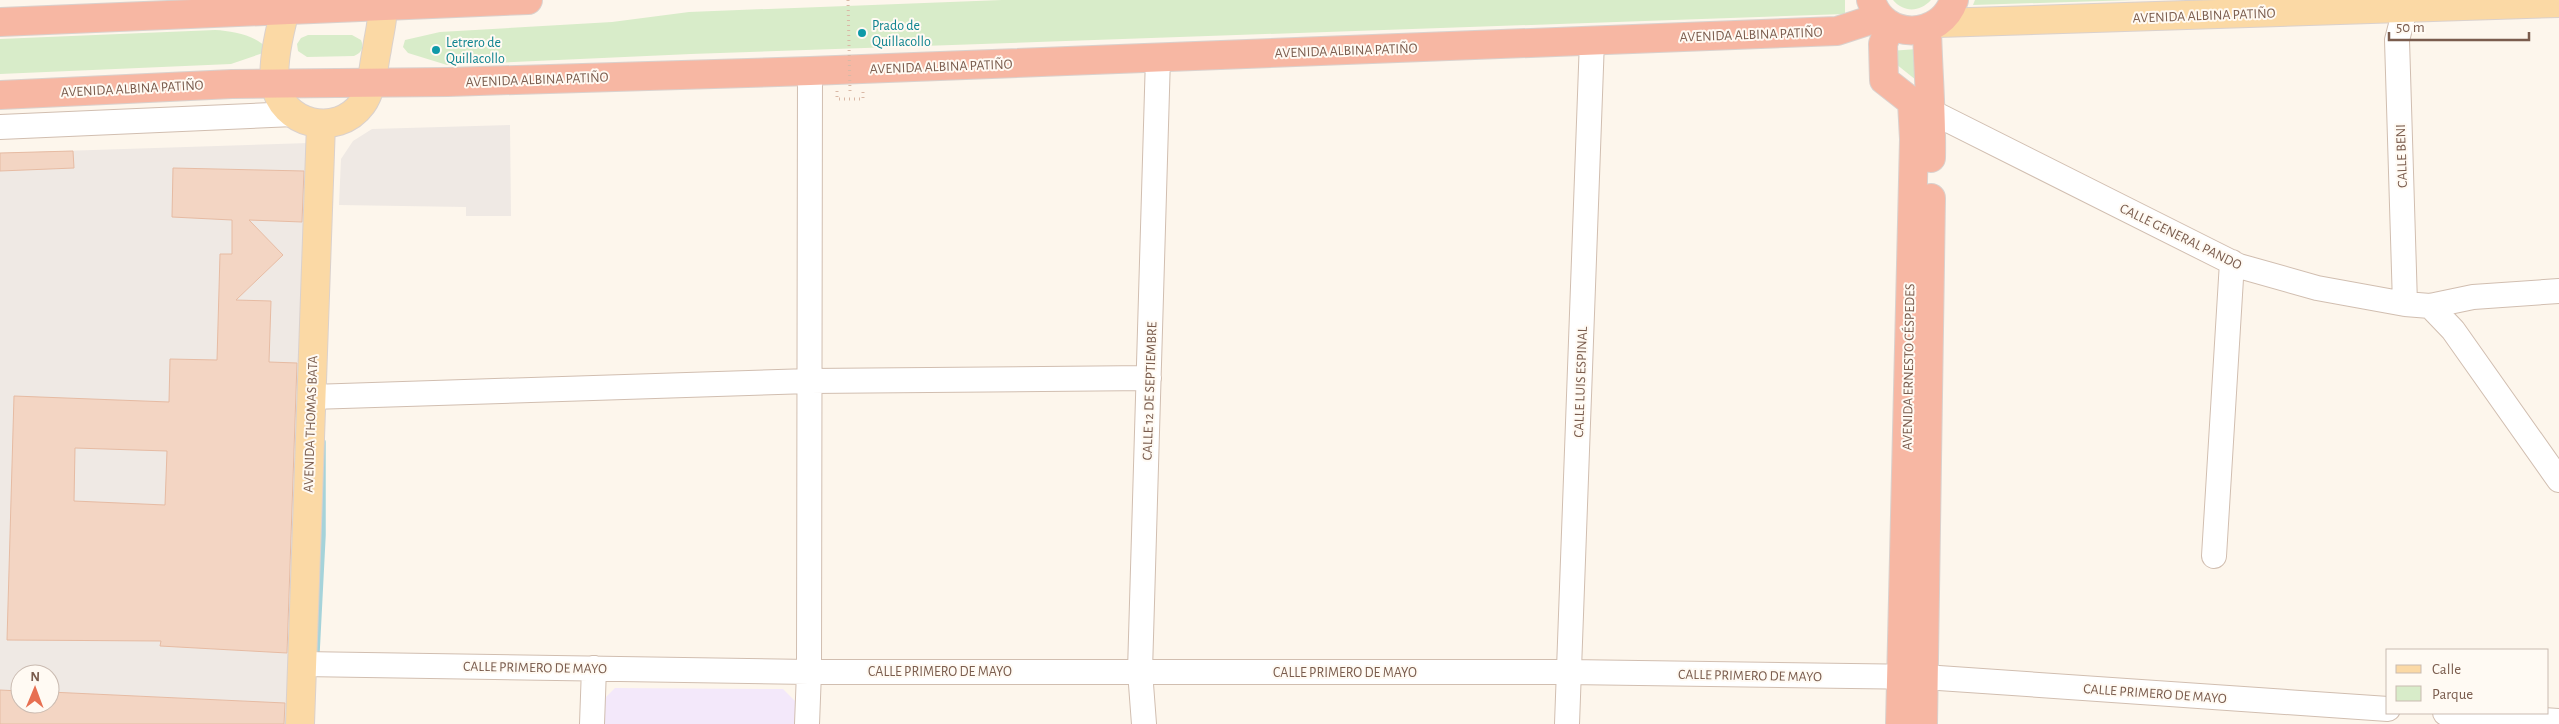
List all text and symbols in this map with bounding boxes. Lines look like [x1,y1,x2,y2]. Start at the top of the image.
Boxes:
street label: AVENIDA ALBINA PATIÑO [2132,5,2276,25]
scale bar [2389,10,2529,42]
place label: Prado de Quillacollo [872,19,931,49]
text: 50 m [2396,20,2425,35]
street label: AVENIDA ALBINA PATIÑO [1679,24,1823,44]
marker: Prado de Quillacollo [856,27,868,39]
place label: Letrero de Quillacollo [446,36,505,66]
street label: AVENIDA ALBINA PATIÑO [1274,40,1418,60]
marker: Letrero de Quillacollo [430,44,442,56]
street label: AVENIDA ALBINA PATIÑO [869,56,1013,76]
street label: AVENIDA ALBINA PATIÑO [465,69,609,89]
street label: AVENIDA ALBINA PATIÑO [60,76,204,100]
street label: CALLE BENI [2394,124,2410,188]
street label: CALLE GENERAL PANDO [2117,201,2244,273]
street label: AVENIDA ERNESTO CÉSPEDES [1898,283,1917,451]
street label: CALLE 12 DE SEPTIEMBRE [1141,321,1159,461]
street label: CALLE LUIS ESPINAL [1572,326,1590,438]
street label: AVENIDA THOMAS BATA [302,355,320,493]
legend [2386,649,2549,714]
street label: CALLE PRIMERO DE MAYO [463,660,607,676]
text: Calle [2432,662,2461,677]
north arrow [10,664,60,714]
street label: CALLE PRIMERO DE MAYO [868,665,1012,679]
street label: CALLE PRIMERO DE MAYO [1273,666,1417,680]
street label: CALLE PRIMERO DE MAYO [1678,668,1822,684]
text: N [30,670,40,684]
street label: CALLE PRIMERO DE MAYO [2083,682,2227,706]
text: Parque [2432,687,2473,702]

